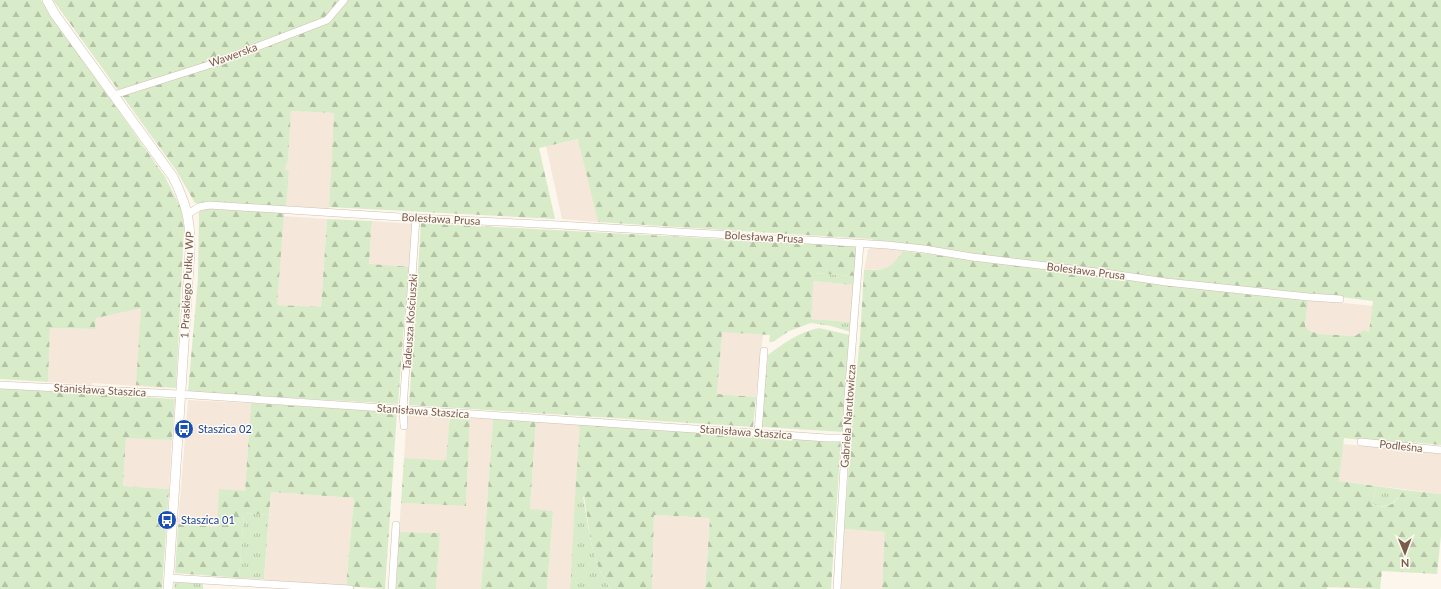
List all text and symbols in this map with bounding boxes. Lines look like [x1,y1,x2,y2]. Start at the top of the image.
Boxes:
street label: Wawerska [207,40,259,69]
street label: Bolesława Prusa [401,210,481,227]
street label: Bolesława Prusa [724,228,804,245]
street label: 1 Praskiego Pułku WP [177,231,196,339]
street label: Bolesława Prusa [1046,259,1126,282]
street label: Tadeusza Kościuszki [400,273,419,371]
street label: Gabriela Narutowicza [837,364,858,468]
street label: Stanisława Staszica [53,381,147,398]
street label: Stanisława Staszica [376,401,470,420]
bus stop icon: Staszica 02 [173,418,195,440]
place label: Staszica 02 [198,422,252,435]
street label: Stanisława Staszica [699,422,793,441]
street label: Podleśna [1379,437,1423,454]
bus stop icon: Staszica 01 [156,509,178,531]
place label: Staszica 01 [181,513,235,526]
north arrow [1385,533,1425,573]
text: N [1401,557,1410,570]

